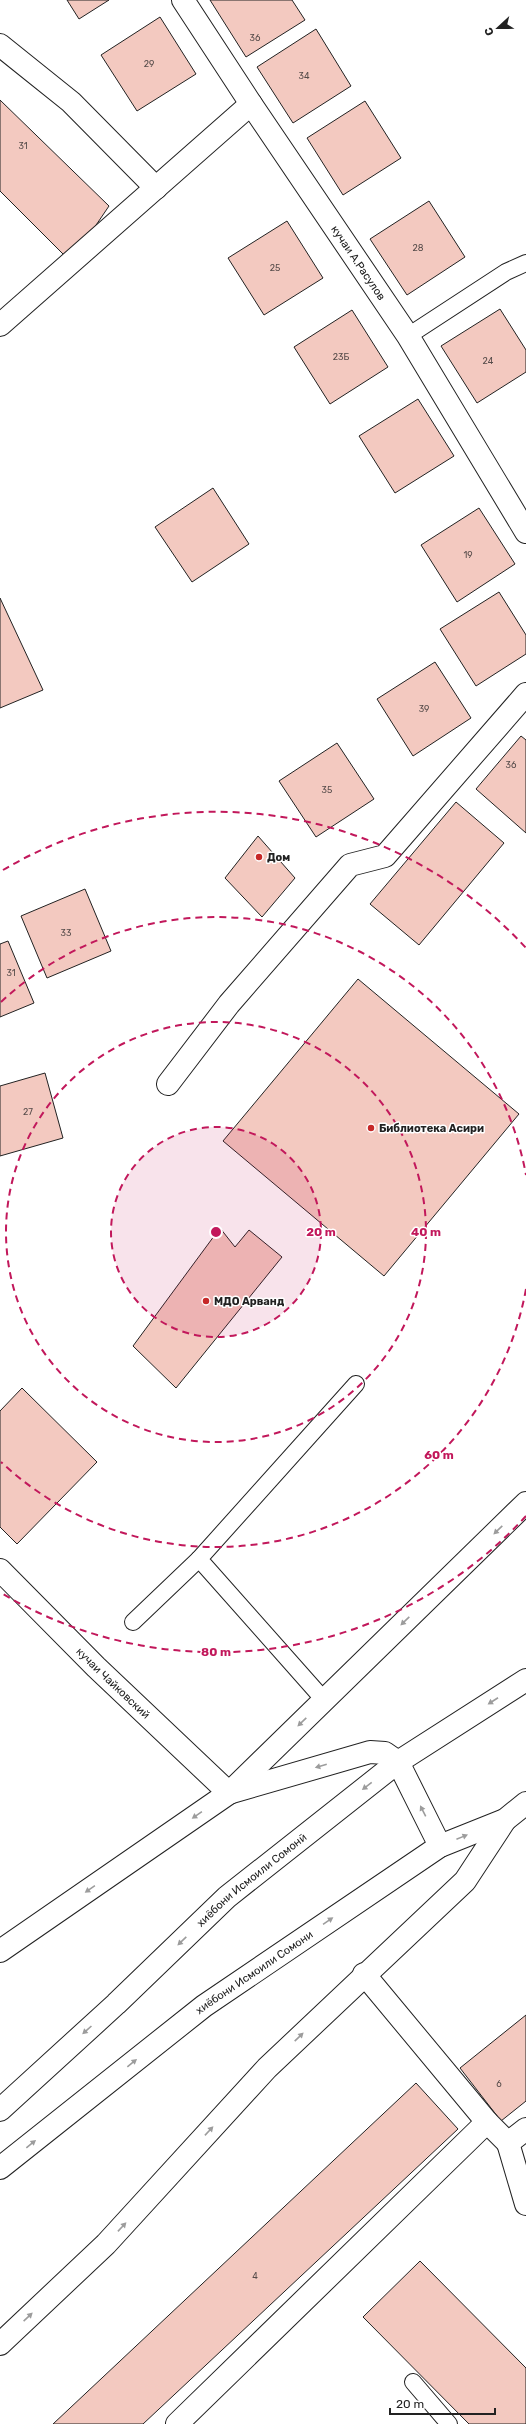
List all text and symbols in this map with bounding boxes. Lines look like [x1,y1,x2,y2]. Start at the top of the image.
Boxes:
north arrow [478,8,518,48]
text: С [482,25,497,38]
house number: 36 [250,33,261,43]
house number: 29 [144,59,154,69]
house number: 34 [299,71,310,81]
house number: 31 [18,141,28,151]
street label: кучаи А.Расулов [328,223,388,303]
house number: 28 [412,243,424,253]
house number: 25 [270,263,280,273]
house number: 23Б [333,352,349,362]
house number: 24 [483,356,494,366]
house number: 19 [463,550,473,560]
house number: 39 [419,704,429,714]
house number: 36 [506,760,517,770]
house number: 35 [322,785,332,795]
place label: Дом [267,851,290,864]
marker: Дом [254,852,264,862]
house number: 33 [61,928,71,938]
house number: 31 [6,968,16,978]
house number: 27 [23,1107,33,1117]
place label: Библиотека Асири [379,1122,484,1135]
marker: Библиотека Асири [366,1123,376,1133]
centre of rings [209,1225,223,1239]
text: 20 m [306,1225,336,1239]
text: 40 m [411,1225,441,1239]
place label: МДО Арванд [214,1295,284,1308]
marker: МДО Арванд [201,1296,211,1306]
text: 60 m [424,1448,454,1462]
one-way arrow [493,1525,503,1535]
one-way arrow [400,1616,410,1626]
street label: кучаи Чайковский [73,1645,152,1722]
text: 80 m [201,1645,231,1659]
one-way arrow [488,1697,498,1705]
one-way arrow [297,1717,307,1726]
one-way arrow [315,1763,327,1769]
one-way arrow [362,1782,373,1790]
one-way arrow [419,1805,426,1817]
one-way arrow [192,1811,202,1819]
street label: хиёбони Исмоили Сомонӣ [194,1831,309,1930]
one-way arrow [456,1834,468,1840]
one-way arrow [85,1885,95,1893]
one-way arrow [323,1917,334,1925]
street label: хиёбони Исмоили Сомони [193,1928,316,2017]
one-way arrow [177,1936,187,1946]
one-way arrow [82,2026,92,2035]
one-way arrow [294,2032,304,2042]
one-way arrow [127,2058,138,2067]
house number: 6 [496,2079,502,2089]
one-way arrow [205,2126,214,2136]
one-way arrow [25,2139,36,2148]
one-way arrow [117,2221,126,2232]
house number: 4 [252,2271,258,2281]
one-way arrow [23,2312,33,2322]
scale bar [390,2390,495,2416]
text: 20 m [396,2397,424,2411]

